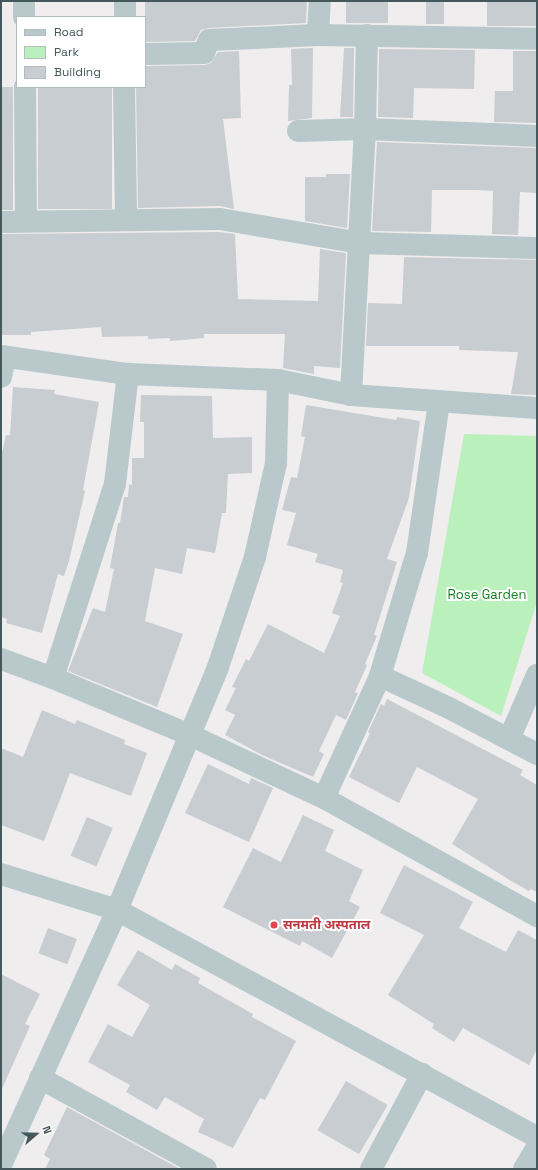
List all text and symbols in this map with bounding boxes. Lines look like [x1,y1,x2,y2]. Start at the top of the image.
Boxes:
legend [16,16,146,88]
text: Road [54,24,83,40]
text: Park [54,44,79,60]
text: Building [54,64,101,80]
park label: Rose Garden [448,587,526,603]
place label: सनमती अस्पताल [283,917,370,933]
marker: सनमती अस्पताल [268,919,280,931]
north arrow [16,1114,56,1154]
text: N [39,1124,55,1136]

